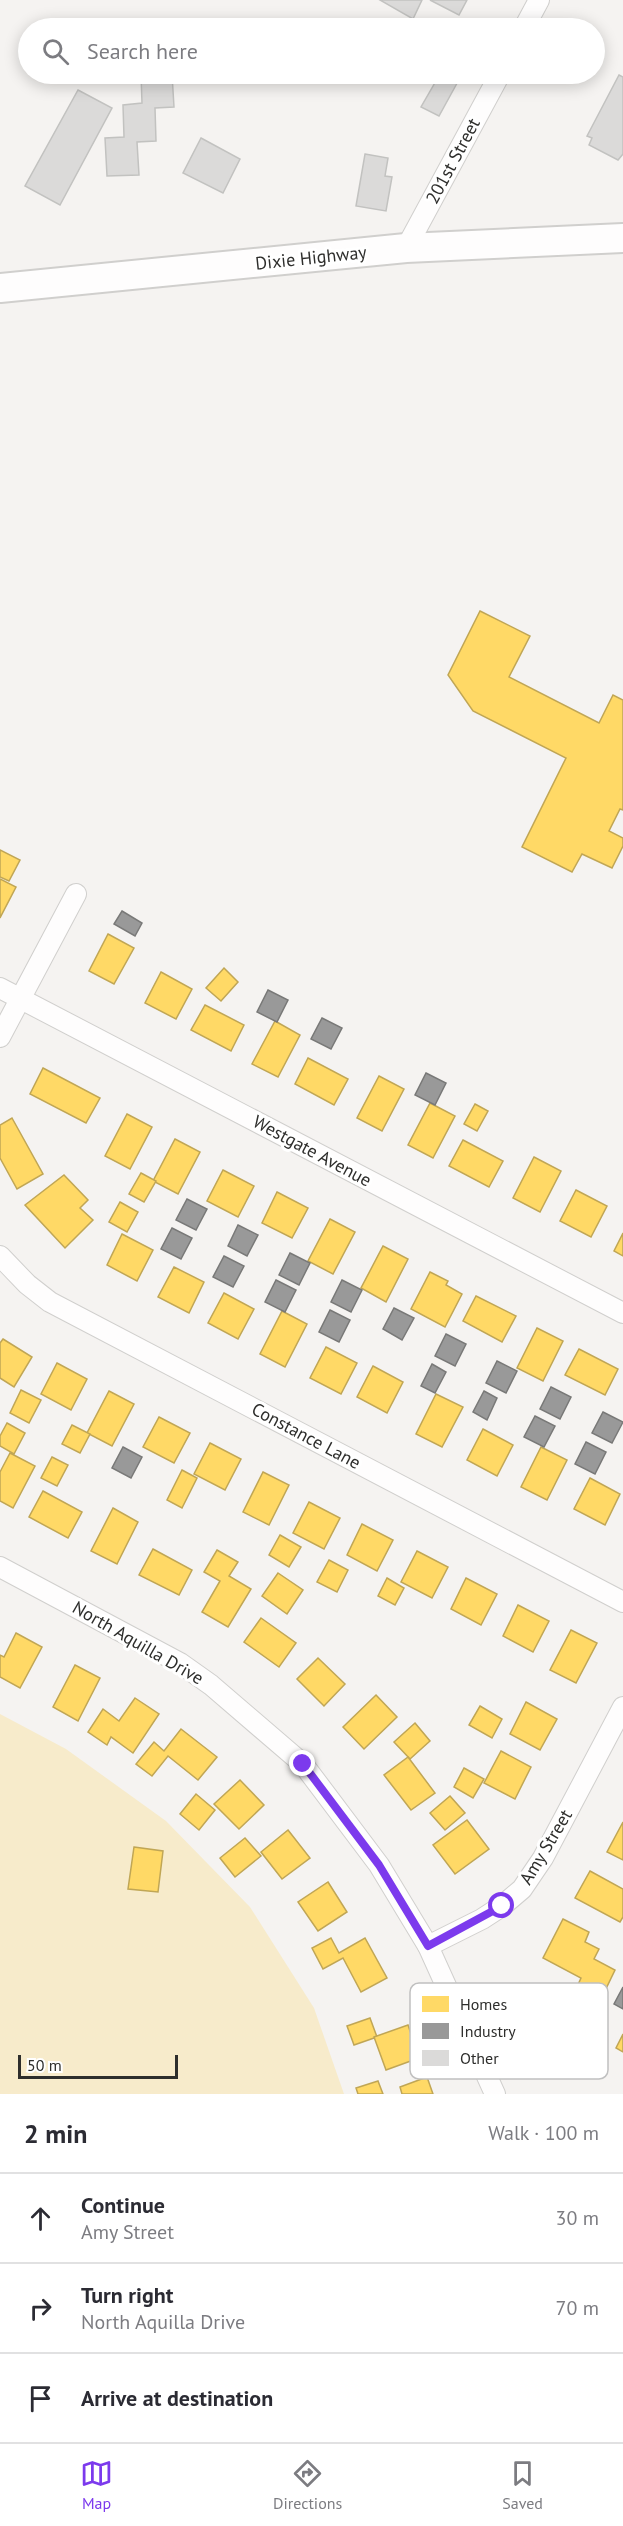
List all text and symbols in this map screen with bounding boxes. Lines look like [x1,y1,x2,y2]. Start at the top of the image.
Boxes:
search box [18,18,605,84]
icon: search [39,35,72,68]
text: Search here [87,37,198,65]
street label: 201st Street [420,114,485,208]
street label: Dixie Highway [254,240,368,275]
street label: Westgate Avenue [249,1110,375,1191]
street label: Constance Lane [248,1397,365,1474]
street label: North Aquilla Drive [69,1596,208,1689]
route end [289,1750,315,1776]
street label: Amy Street [514,1805,577,1889]
route start [488,1892,514,1918]
legend [410,1983,608,2079]
text: Homes [460,1994,507,2014]
text: Industry [460,2021,516,2041]
text: Other [460,2048,499,2068]
scale bar [18,2052,178,2080]
text: 50 m [27,2055,62,2075]
text: 2 min [24,2117,87,2150]
text: Walk · 100 m [488,2120,599,2146]
text: Continue [81,2191,165,2219]
icon: ahead [24,2202,57,2235]
text: 30 m [556,2205,599,2231]
text: Amy Street [81,2219,174,2245]
text: Turn right [81,2281,173,2309]
icon: right [24,2292,57,2325]
text: 70 m [556,2295,599,2321]
text: North Aquilla Drive [81,2309,245,2335]
icon: arrive [24,2382,57,2415]
text: Arrive at destination [81,2384,273,2412]
tab: Map [80,2457,113,2513]
tab: Directions [273,2457,342,2513]
tab: Saved [502,2457,543,2513]

